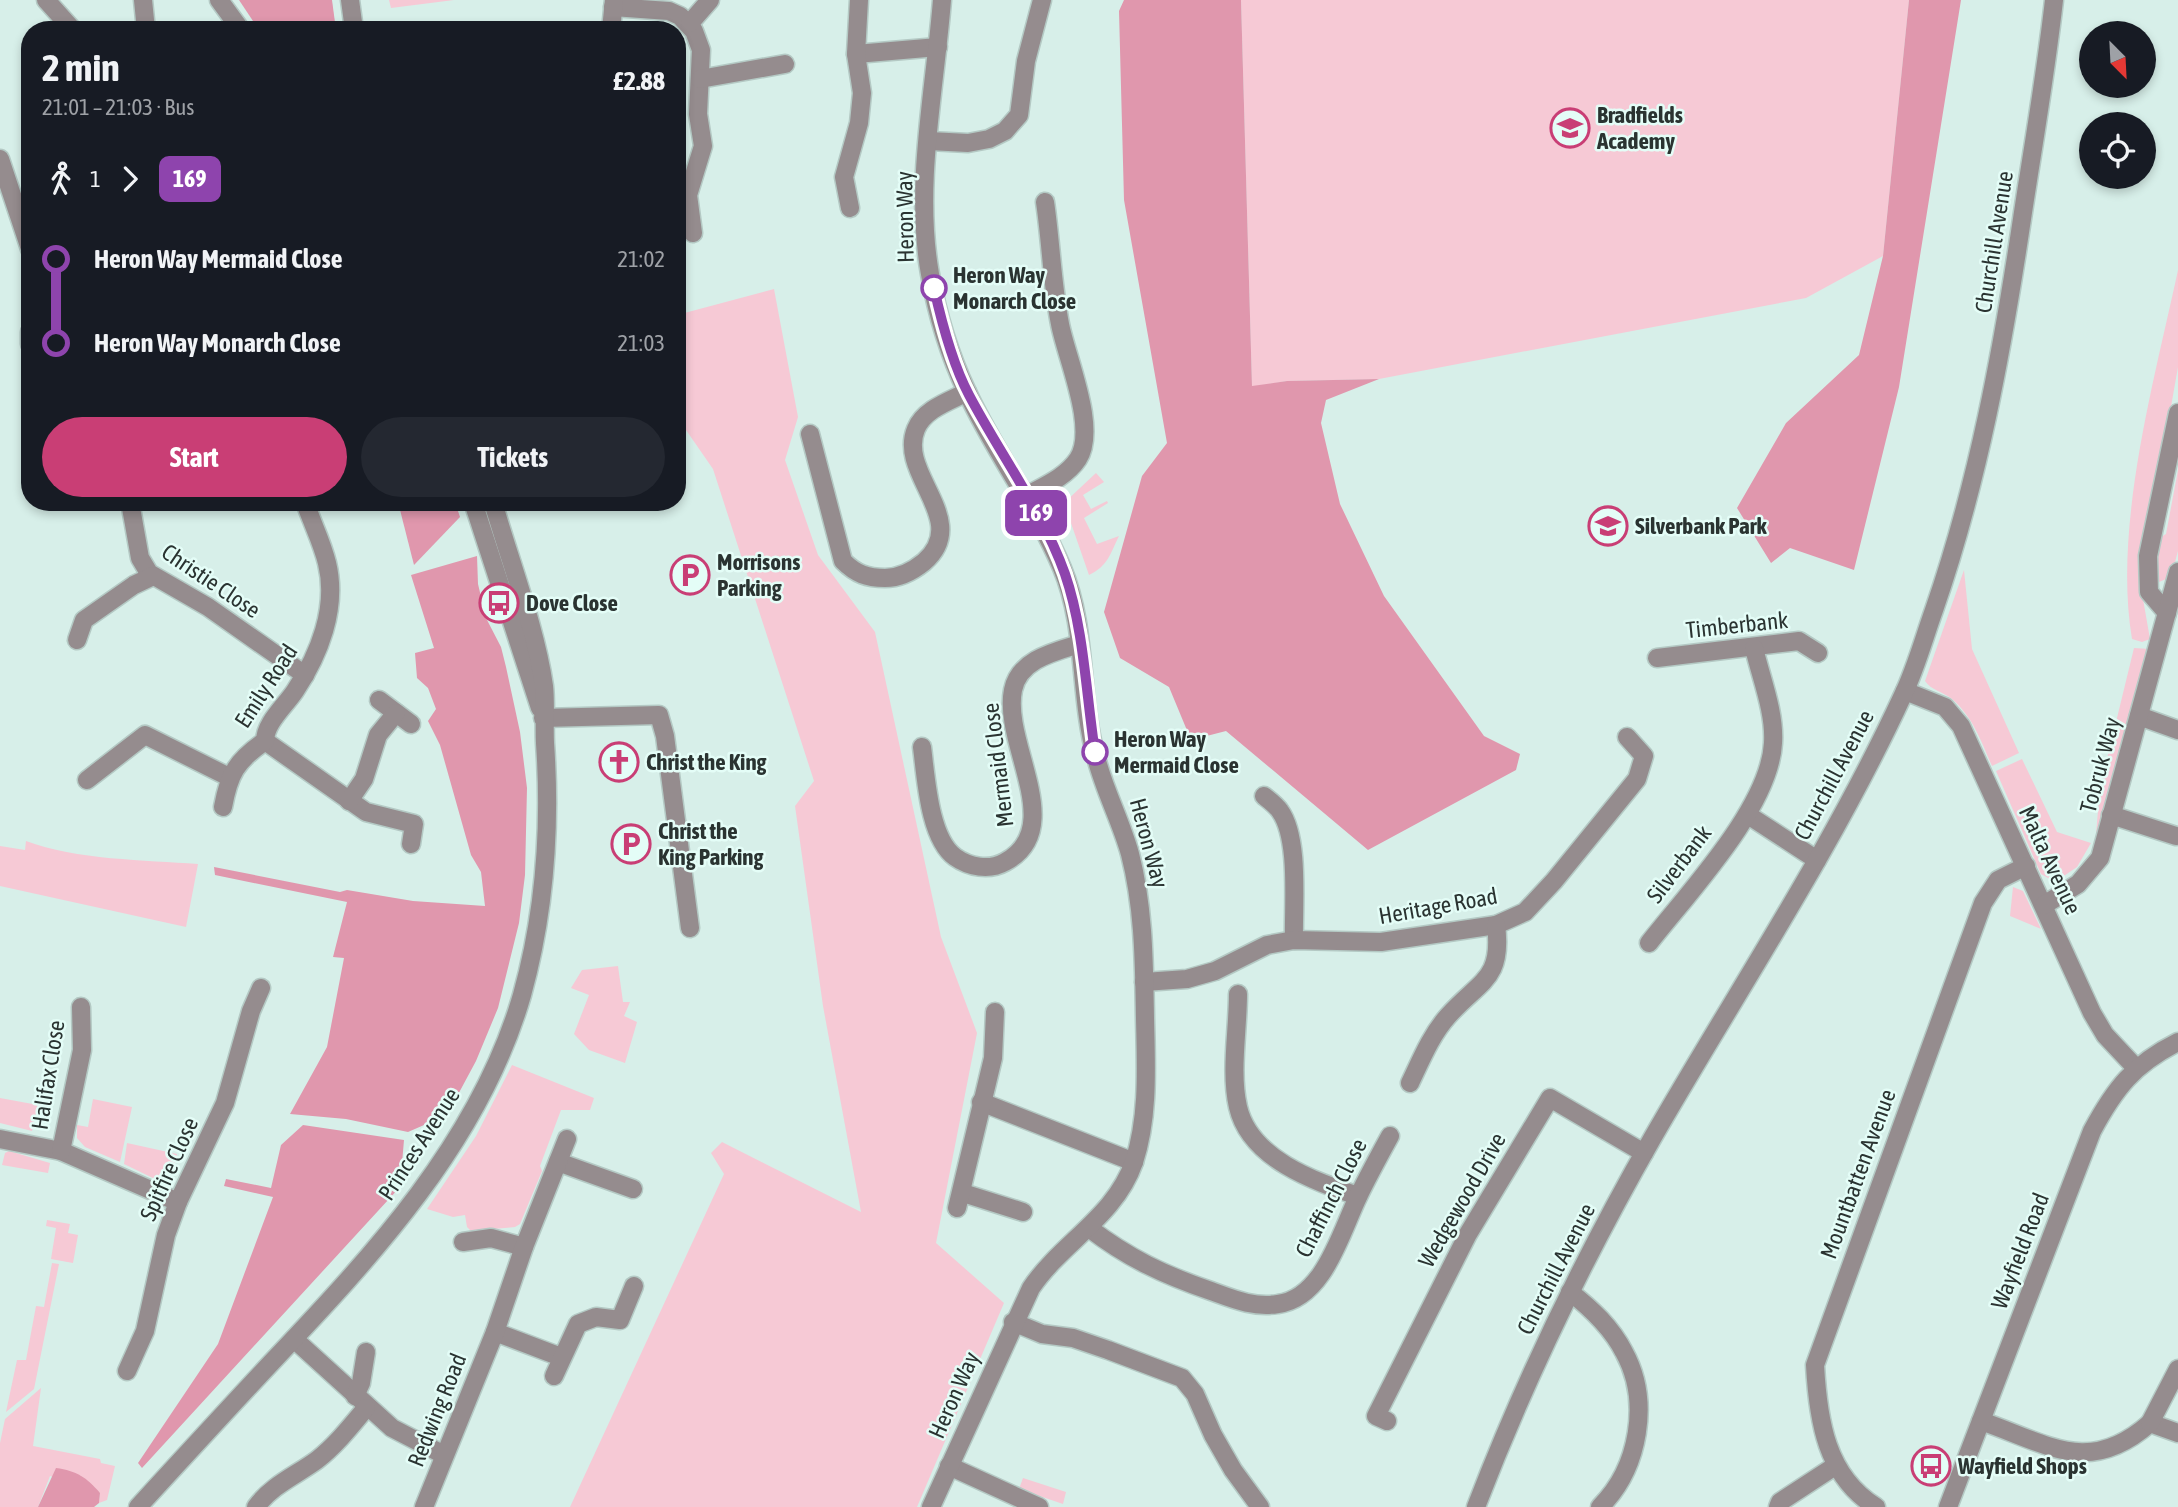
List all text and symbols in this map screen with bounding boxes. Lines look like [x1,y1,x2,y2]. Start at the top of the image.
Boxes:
north arrow [2079,21,2156,98]
map controls [2079,21,2156,189]
text: 2 min [42,46,120,89]
text: £2.88 [613,66,665,96]
text: 21:01 – 21:03 · Bus [42,94,194,120]
place label: Bradfields Academy [1596,102,1683,154]
school or university icon: Bradfields Academy [1549,107,1591,149]
button: locate [2079,112,2156,189]
icon: walk [42,160,80,198]
icon: forward [111,160,149,198]
text: 169 [173,165,207,192]
text: 1 [90,166,101,192]
street label: Churchill Avenue [1970,169,2018,315]
street label: Heron Way [891,171,919,263]
text: Heron Way Mermaid Close [94,244,343,274]
text: 21:02 [617,246,665,272]
place label: Heron Way Monarch Close [953,262,1076,314]
marker: Heron Way Monarch Close [921,275,947,301]
text: Heron Way Monarch Close [94,328,341,358]
text: 21:03 [617,330,665,356]
button: Start [42,417,347,497]
button: Tickets [361,417,665,497]
line badge: 169 [996,490,1076,536]
text: 169 [1019,499,1053,526]
school or university icon: Silverbank Park [1587,505,1629,547]
place label: Silverbank Park [1635,513,1768,539]
street label: Christie Close [157,539,265,623]
place label: Morrisons Parking [717,549,800,601]
parking icon: Morrisons Parking [669,554,711,596]
bus stop icon: Dove Close [478,582,520,624]
place label: Dove Close [526,590,618,616]
street label: Timberbank [1685,607,1789,643]
street label: Emily Road [229,639,303,733]
street label: Mermaid Close [977,701,1019,829]
street label: Churchill Avenue [1789,706,1879,844]
street label: Tobruk Way [2075,714,2125,816]
place label: Heron Way Mermaid Close [1114,726,1239,778]
marker: Heron Way Mermaid Close [1082,739,1108,765]
church icon: Christ the King [598,741,640,783]
place label: Christ the King [646,749,767,775]
street label: Heron Way [1125,795,1173,891]
street label: Malta Avenue [2014,802,2086,918]
place label: Christ the King Parking [658,818,763,870]
street label: Silverbank [1641,820,1717,908]
parking icon: Christ the King Parking [610,823,652,865]
street label: Heritage Road [1377,883,1499,929]
street label: Halifax Close [27,1018,69,1132]
street label: Princes Avenue [373,1083,465,1205]
street label: Mountbatten Avenue [1815,1086,1901,1262]
street label: Spitfire Close [135,1113,203,1225]
street label: Wedgewood Drive [1413,1128,1511,1272]
street label: Chaffinch Close [1290,1134,1372,1262]
street label: Wayfield Road [1986,1189,2054,1313]
street label: Churchill Avenue [1512,1199,1600,1339]
street label: Heron Way [923,1348,985,1442]
street label: Redwing Road [402,1350,472,1470]
bus stop icon: Wayfield Shops [1910,1445,1952,1487]
place label: Wayfield Shops [1957,1453,2087,1479]

